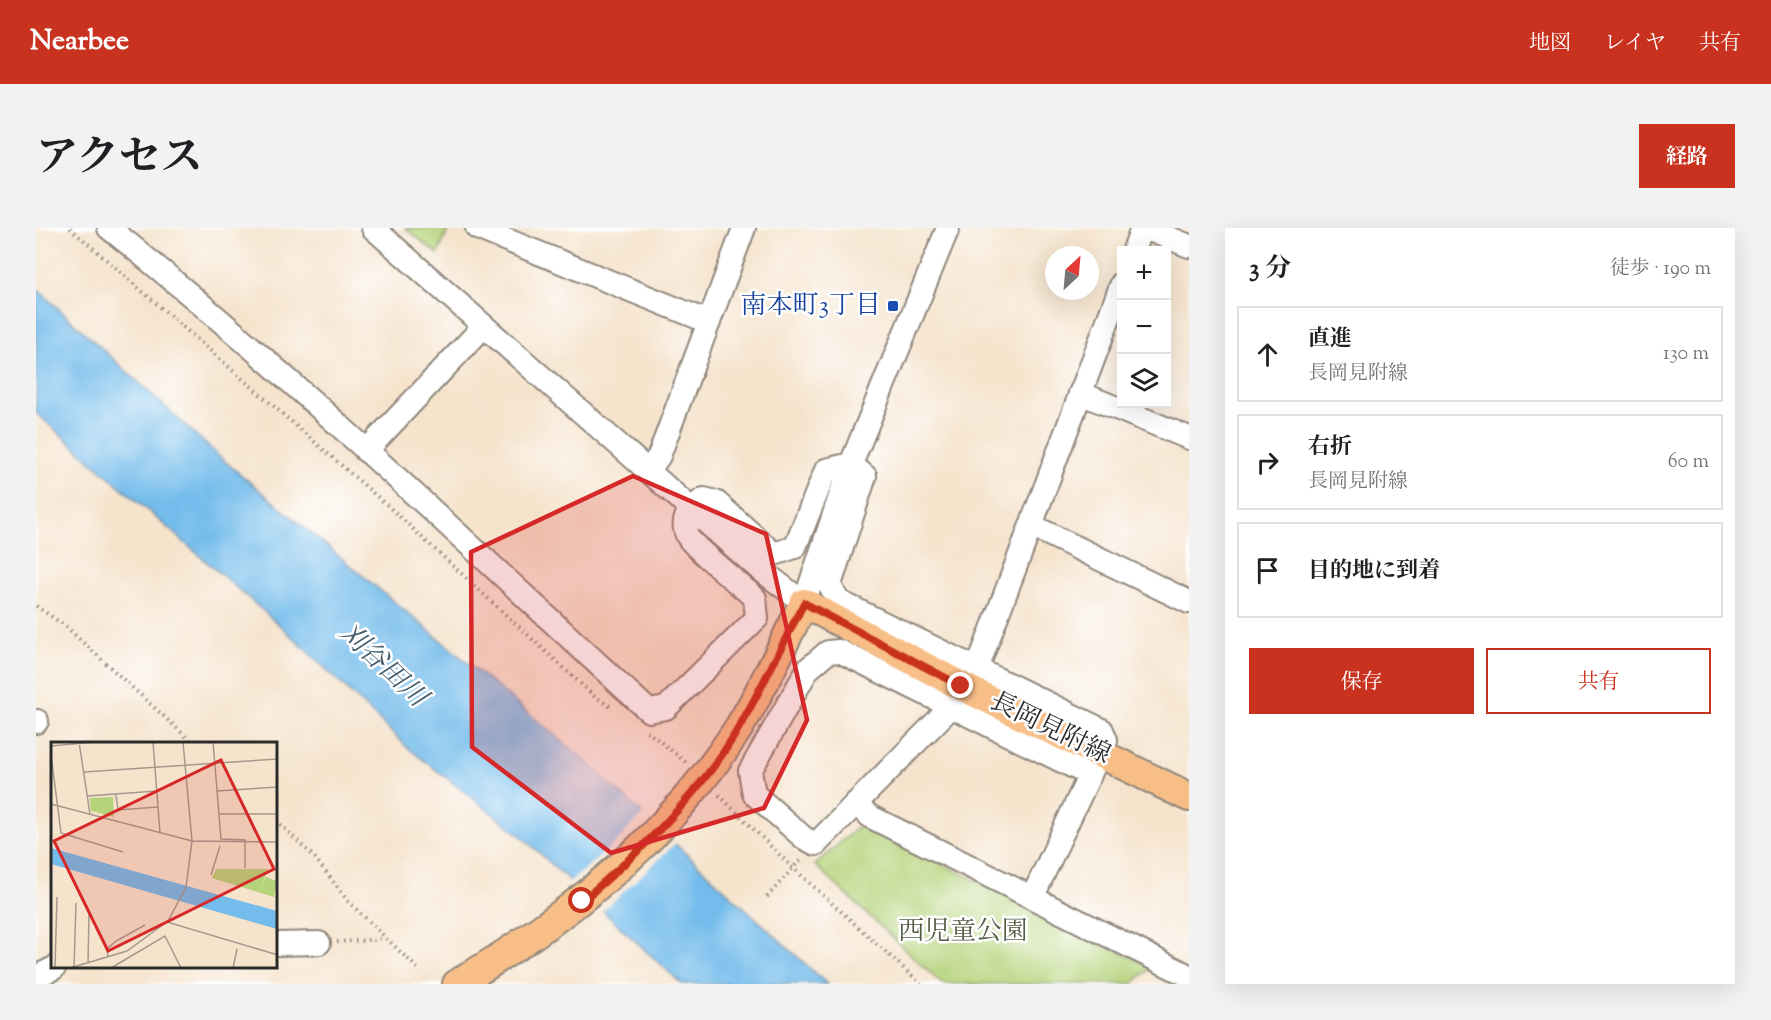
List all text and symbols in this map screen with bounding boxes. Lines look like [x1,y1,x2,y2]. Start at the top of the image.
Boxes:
text: Nearbee [30,22,129,62]
text: 地図 [1529,29,1571,59]
text: レイヤ [1604,29,1666,59]
text: 共有 [1699,29,1741,59]
button: 経路 [1639,124,1735,188]
text: アクセス [36,130,203,190]
north arrow [1045,246,1099,300]
map controls [1117,246,1171,408]
button: + [1117,246,1171,300]
text: 3 分 [1249,251,1291,288]
text: 徒歩 · 190 m [1610,255,1711,284]
place label: 南本町3丁目 [740,288,881,325]
marker: 南本町3丁目 [886,299,900,313]
button: − [1117,300,1171,354]
text: 直進 [1308,324,1352,356]
icon: ahead [1251,338,1284,371]
text: 130 m [1663,340,1709,369]
button: layers [1117,354,1171,408]
text: 長岡見附線 [1308,360,1408,389]
text: 右折 [1308,432,1352,464]
icon: right [1251,446,1284,479]
text: 60 m [1668,448,1709,477]
text: 長岡見附線 [1308,468,1408,497]
icon: arrive [1251,554,1284,587]
text: 目的地に到着 [1308,556,1440,588]
water label: 刈谷田川 [329,615,437,719]
button: 保存 [1249,648,1474,714]
button: 共有 [1486,648,1711,714]
route end [947,672,973,698]
street label: 長岡見附線 [983,684,1117,774]
inset map [51,742,278,969]
route start [568,887,594,913]
park label: 西児童公園 [898,914,1028,951]

